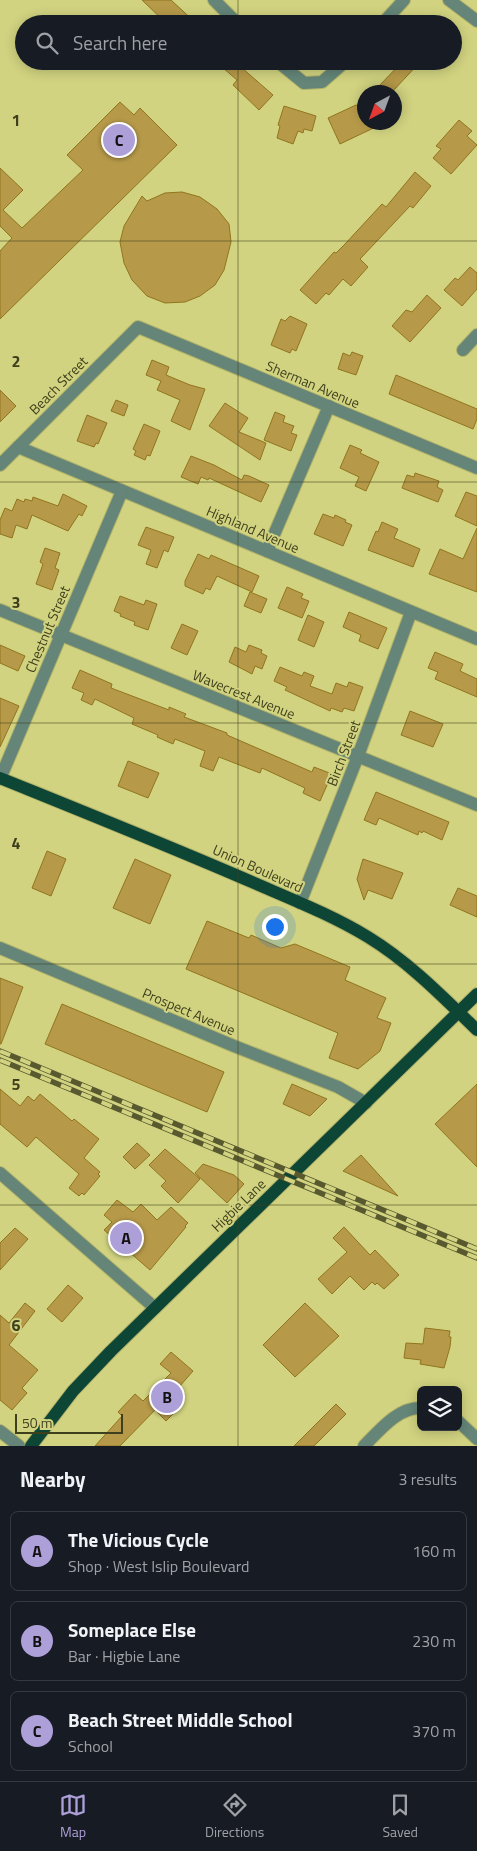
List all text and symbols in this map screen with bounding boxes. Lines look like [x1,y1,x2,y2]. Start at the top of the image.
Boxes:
search box [15,15,462,70]
text: Search here [73,28,167,57]
icon: search [33,29,61,57]
north arrow [357,85,402,130]
text: 1 [12,108,20,132]
pin: C [103,121,135,159]
text: 2 [12,349,20,373]
street label: Beach Street [24,351,92,419]
street label: Sherman Avenue [263,355,363,413]
street label: Highland Avenue [203,500,303,558]
street label: Chestnut Street [19,582,75,676]
text: 3 [12,590,20,614]
street label: Wavecrest Avenue [190,664,298,724]
street label: Birch Street [321,717,365,789]
text: 4 [12,831,21,855]
street label: Union Boulevard [209,839,307,897]
your location [262,914,288,940]
street label: Prospect Avenue [139,982,239,1040]
text: 5 [12,1072,21,1096]
street label: Higbie Lane [206,1174,270,1236]
pin: A [110,1219,142,1257]
text: 6 [12,1313,21,1337]
pin: B [151,1378,183,1416]
map controls [417,1386,462,1431]
button: layers [417,1386,462,1431]
scale bar [15,1411,122,1434]
text: 50 m [22,1412,52,1433]
text: Nearby [20,1463,85,1495]
text: 3 results [398,1467,457,1491]
text: The Vicious Cycle [68,1525,209,1554]
text: A [32,1539,42,1563]
text: 160 m [412,1539,456,1563]
text: Shop · West Islip Boulevard [68,1554,250,1578]
text: Someplace Else [68,1615,196,1644]
text: B [32,1629,42,1653]
text: 230 m [412,1629,456,1653]
text: Bar · Higbie Lane [68,1644,180,1668]
text: Beach Street Middle School [68,1705,293,1734]
text: C [33,1719,41,1743]
text: 370 m [412,1719,456,1743]
text: School [68,1734,113,1758]
tab: Map [59,1791,87,1842]
tab: Directions [205,1791,264,1842]
tab: Saved [382,1791,418,1842]

